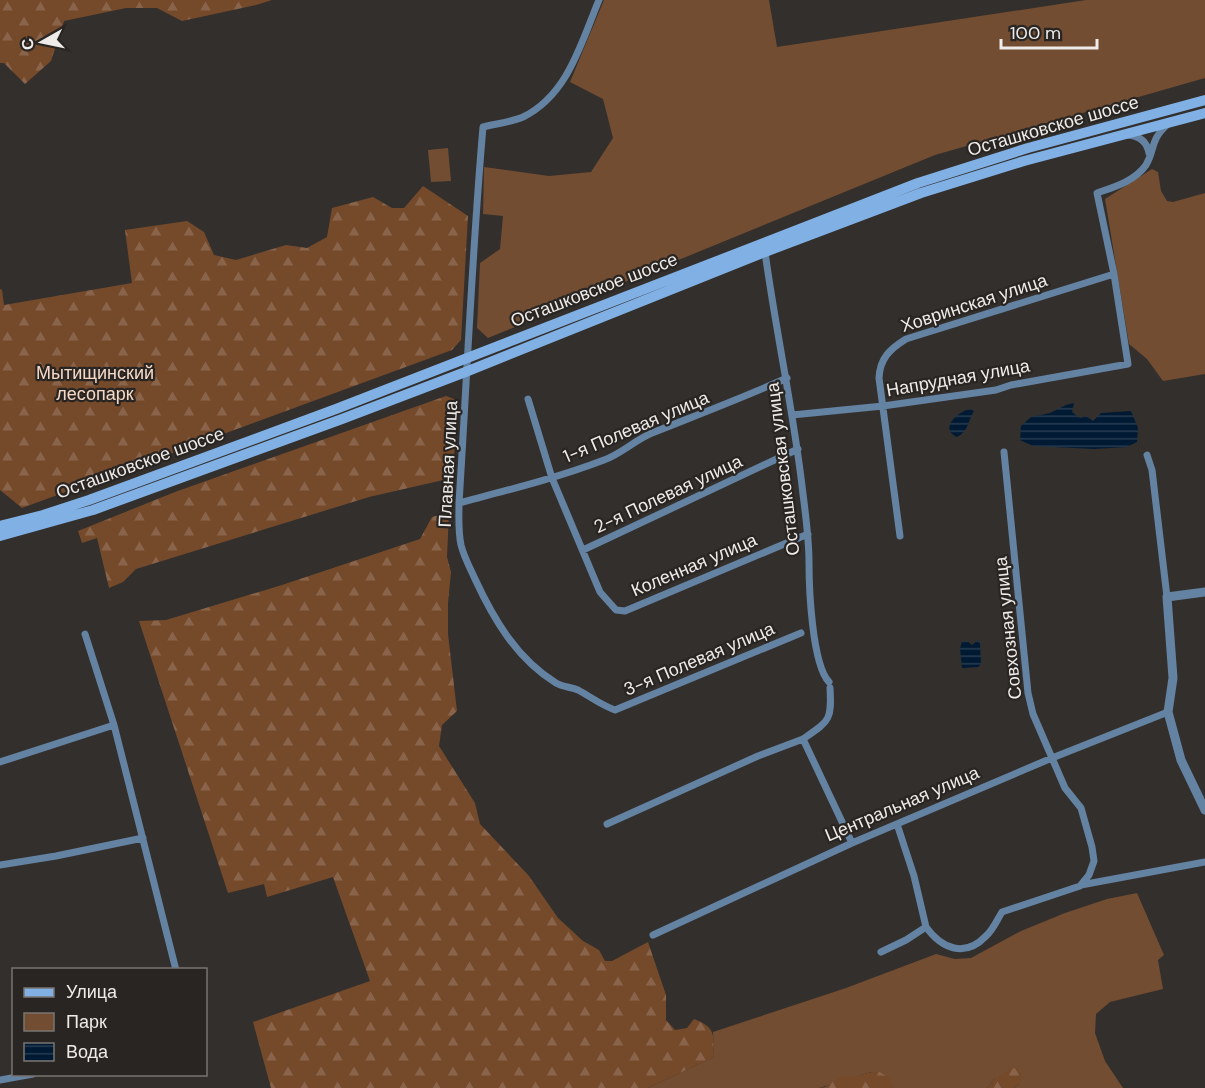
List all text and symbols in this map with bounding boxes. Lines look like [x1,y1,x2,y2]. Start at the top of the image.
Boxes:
north arrow [12,12,72,72]
scale bar [1001,12,1097,50]
text: 100 m [1010,21,1061,45]
text: С [16,36,39,52]
street label: Осташковское шоссе [964,90,1142,162]
street label: Осташковское шоссе [507,247,681,333]
street label: Ховринская улица [898,268,1051,338]
street label: Напрудная улица [884,353,1033,402]
park label: Мытищинский лесопарк [36,361,154,406]
street label: Осташковская улица [760,380,806,557]
street label: 1-я Полевая улица [559,385,714,469]
street label: Плавная улица [433,399,463,528]
street label: Осташковское шоссе [53,421,227,505]
street label: 2-я Полевая улица [590,449,747,539]
street label: Коленная улица [627,527,762,602]
street label: Совхозная улица [988,554,1027,701]
street label: 3-я Полевая улица [620,616,779,702]
street label: Центральная улица [821,760,984,847]
legend [12,968,207,1076]
text: Улица [66,980,118,1004]
text: Парк [66,1010,107,1034]
text: Вода [66,1040,109,1064]

